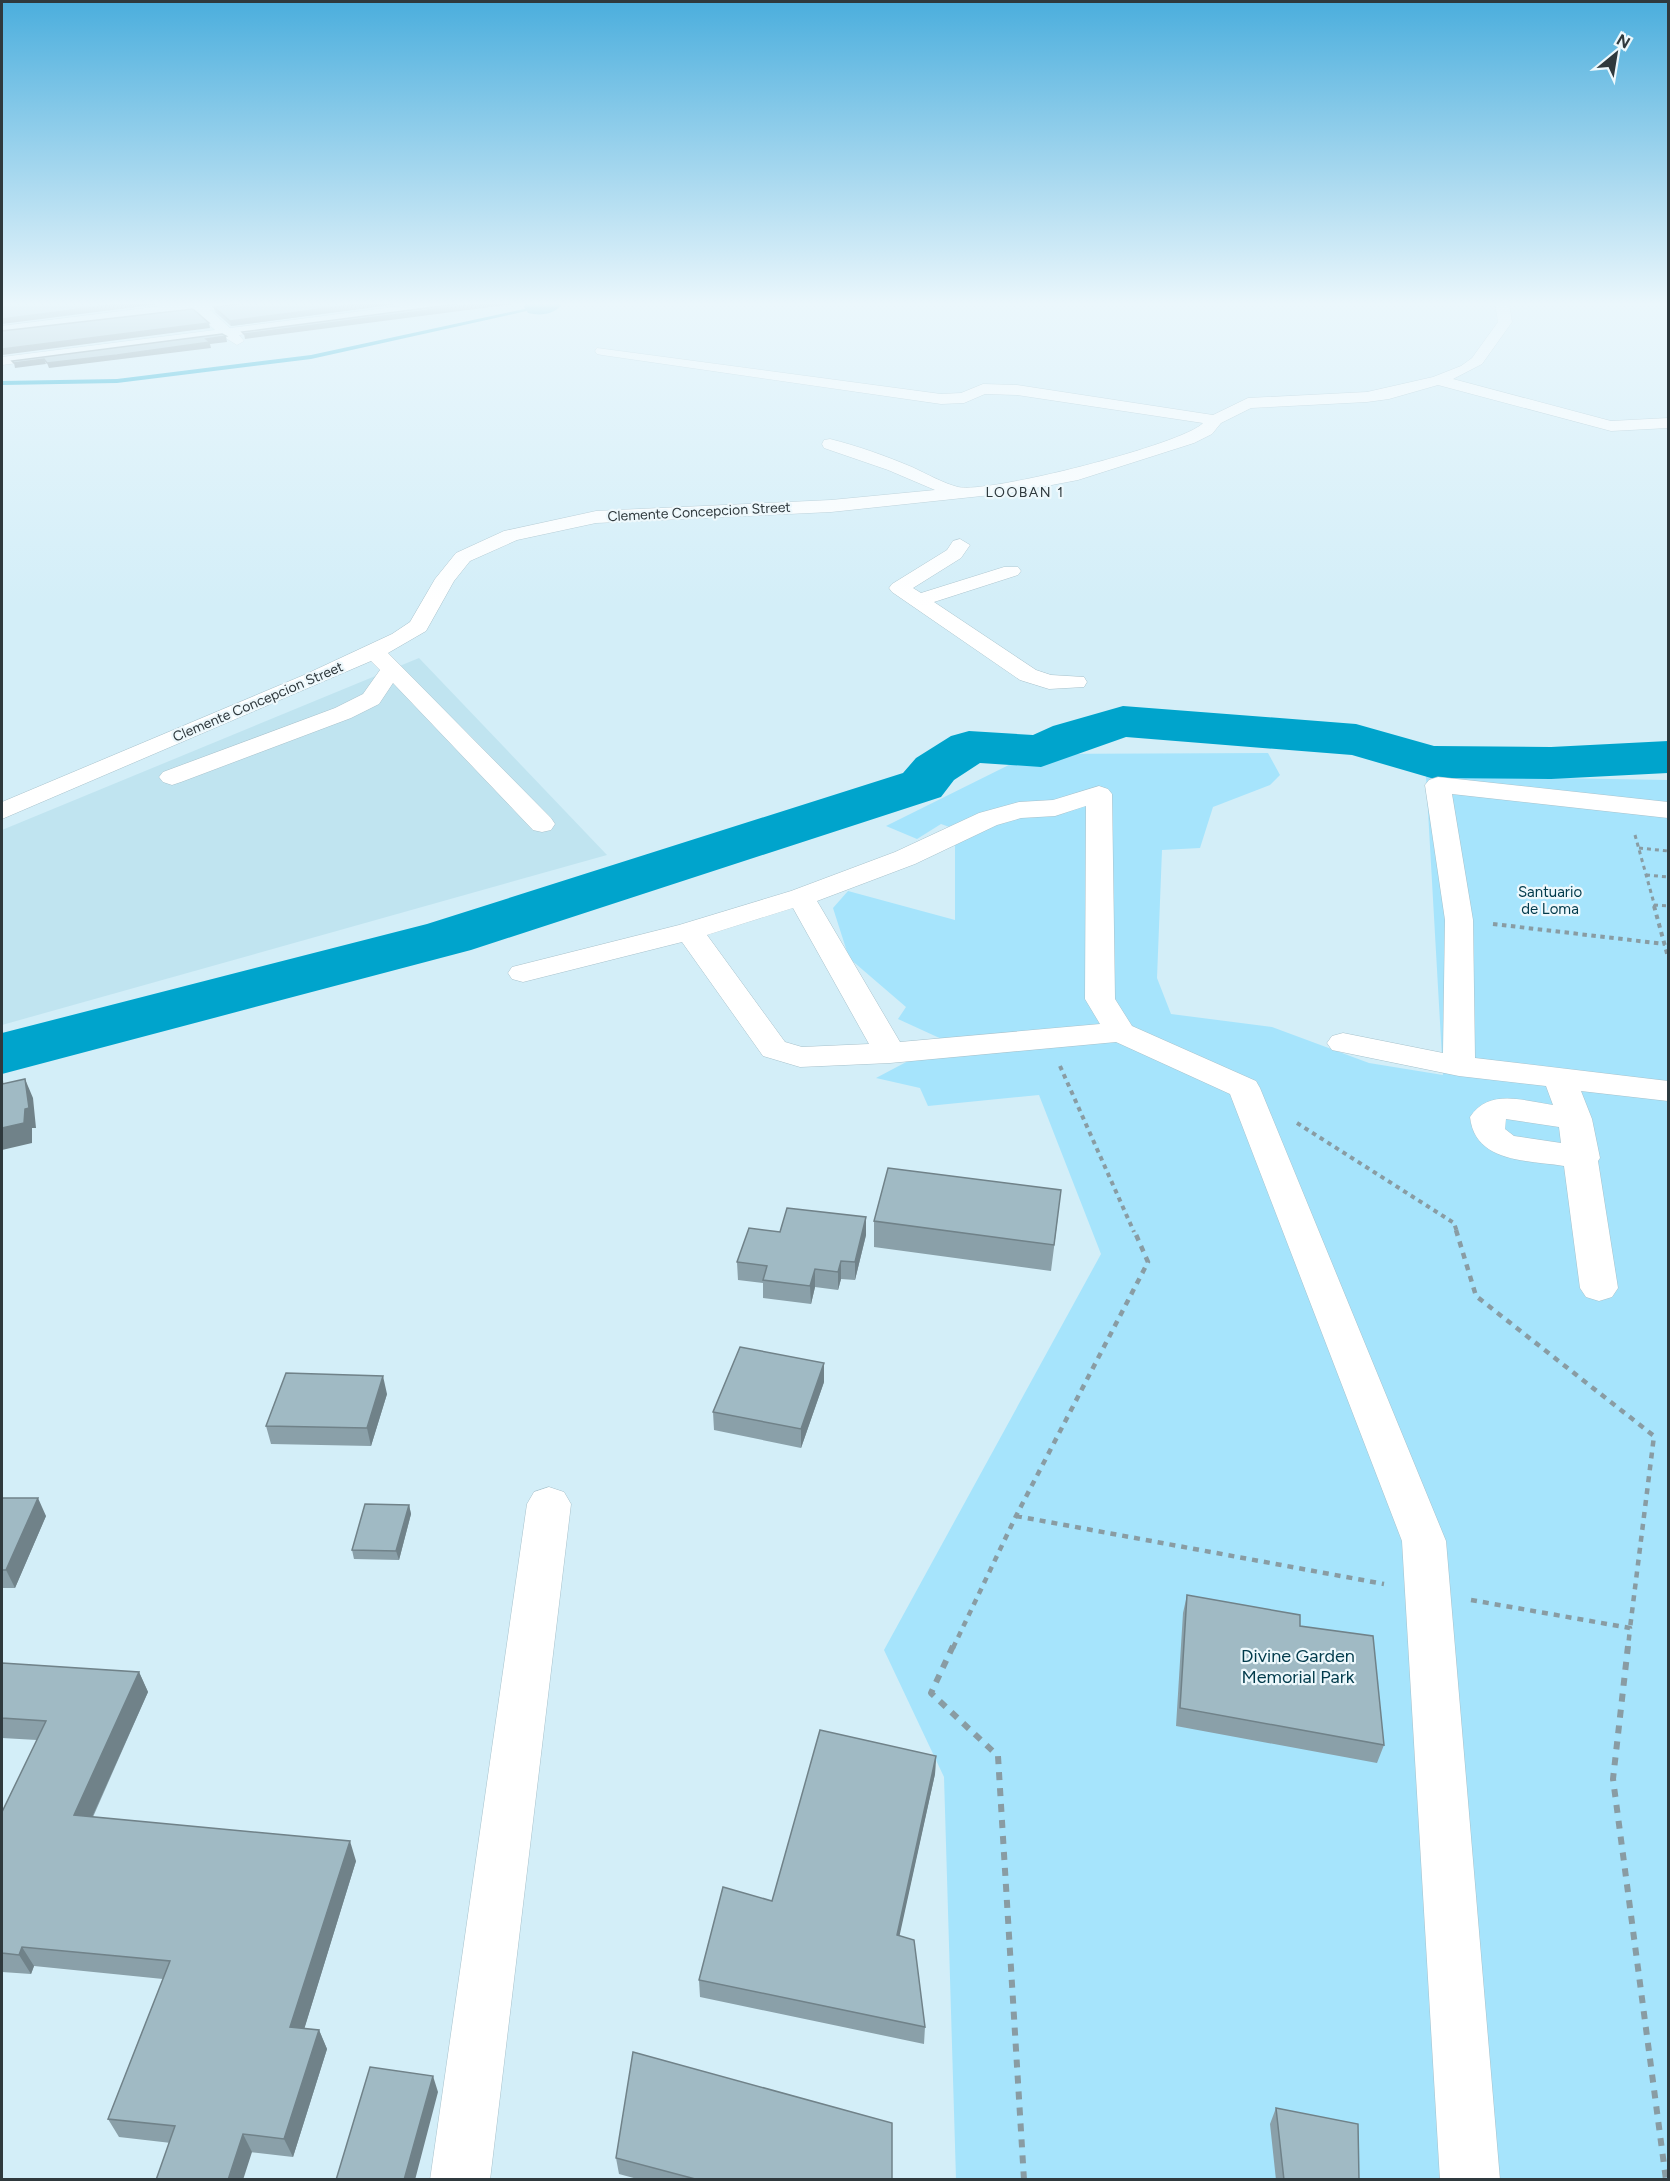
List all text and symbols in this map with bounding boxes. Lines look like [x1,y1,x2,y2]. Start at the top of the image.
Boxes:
north arrow [1586,24,1646,84]
text: N [1613,30,1633,53]
district label: LOOBAN 1 [986,484,1064,501]
street label: Clemente Concepcion Street [607,499,791,525]
street label: Clemente Concepcion Street [170,658,346,746]
park label: Santuario de Loma [1518,883,1582,918]
park label: Divine Garden Memorial Park [1241,1645,1355,1688]

